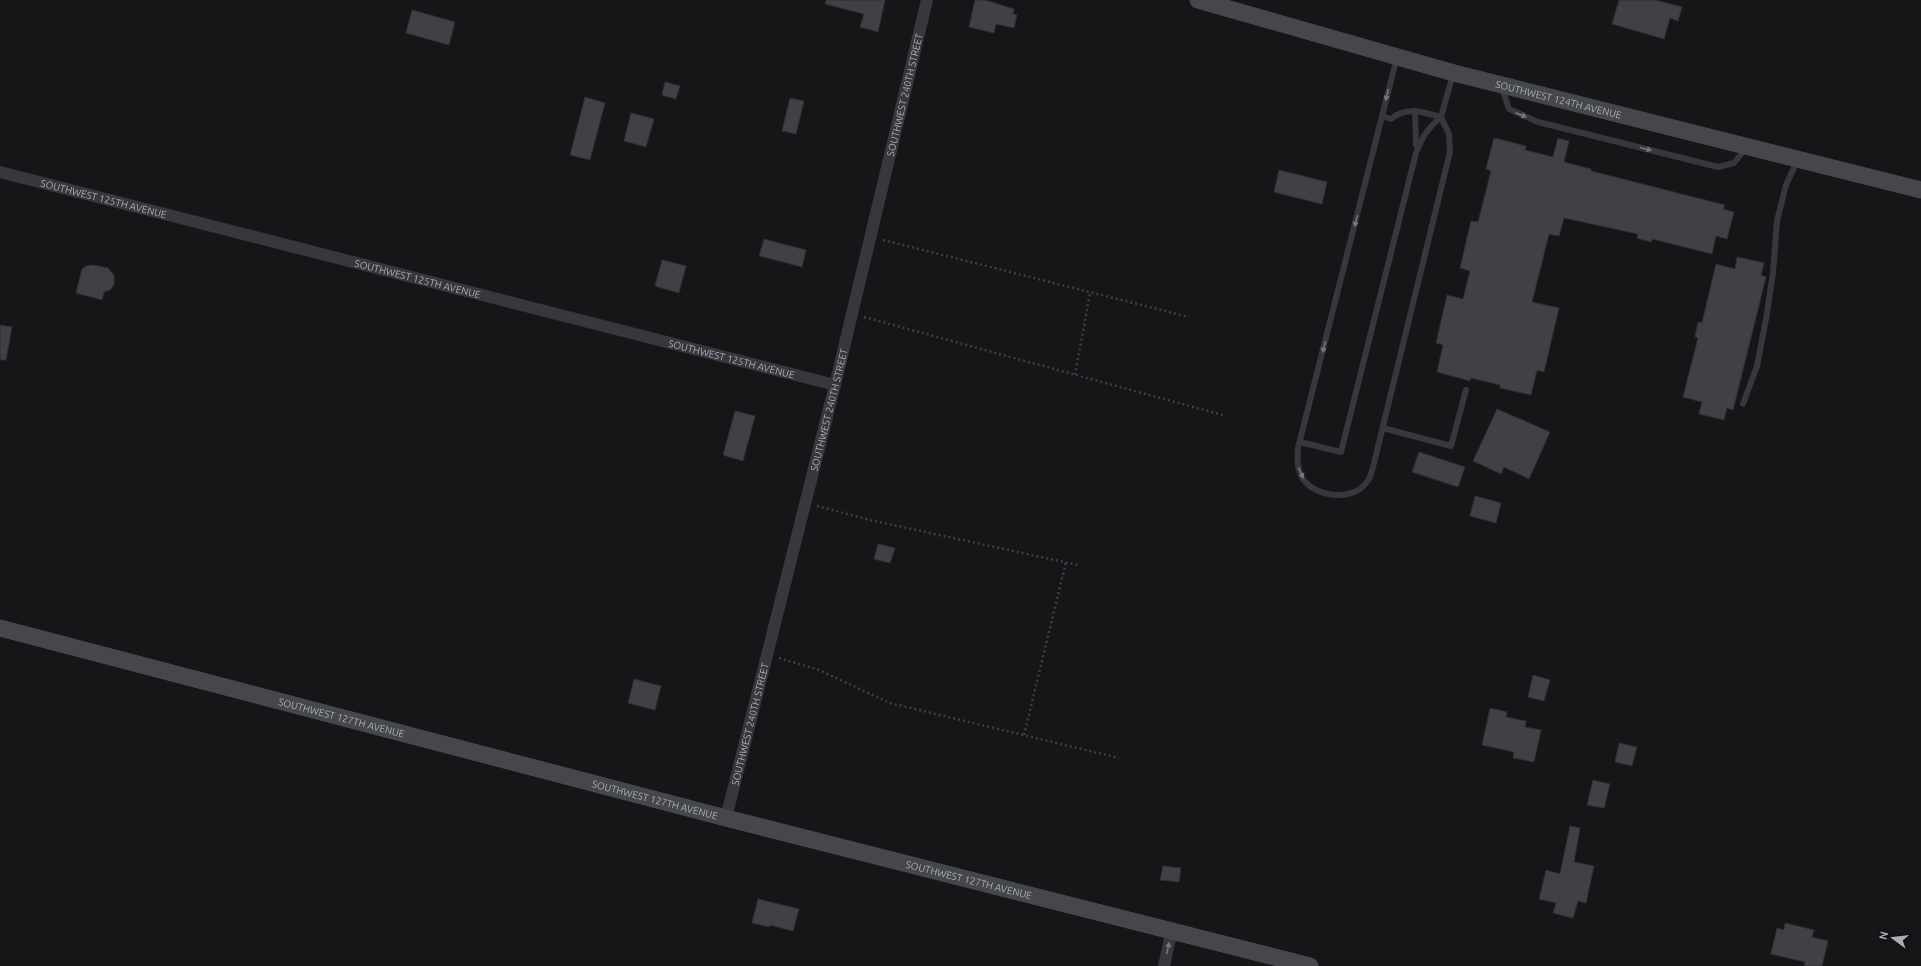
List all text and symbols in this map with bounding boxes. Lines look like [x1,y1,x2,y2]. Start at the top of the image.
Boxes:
street label: SOUTHWEST 240TH STREET [885,32,925,157]
street label: SOUTHWEST 124TH AVENUE [1494,79,1623,121]
one-way arrow [1384,89,1390,101]
one-way arrow [1516,112,1528,118]
one-way arrow [1641,146,1653,152]
street label: SOUTHWEST 125TH AVENUE [39,178,168,220]
one-way arrow [1352,215,1358,228]
street label: SOUTHWEST 125TH AVENUE [353,258,482,300]
street label: SOUTHWEST 125TH AVENUE [667,338,796,381]
one-way arrow [1320,341,1326,354]
street label: SOUTHWEST 240TH STREET [809,347,850,472]
one-way arrow [1298,468,1304,479]
street label: SOUTHWEST 240TH STREET [729,661,771,786]
street label: SOUTHWEST 127TH AVENUE [277,696,406,740]
street label: SOUTHWEST 127TH AVENUE [591,778,719,822]
street label: SOUTHWEST 127TH AVENUE [905,859,1033,901]
north arrow [1873,918,1913,958]
text: N [1876,930,1890,941]
one-way arrow [1166,942,1172,954]

